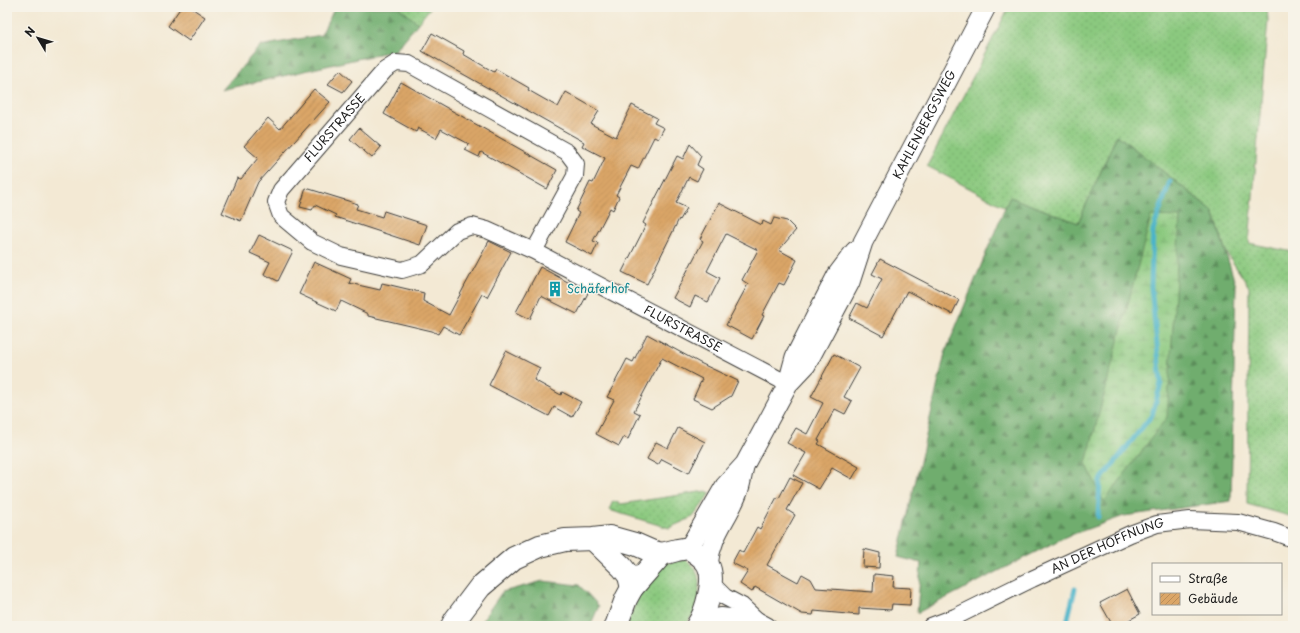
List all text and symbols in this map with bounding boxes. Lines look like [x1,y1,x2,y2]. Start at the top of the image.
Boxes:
north arrow [18,18,58,58]
text: N [20,23,39,40]
street label: KAHLENBERGSWEG [888,66,960,182]
street label: FLURSTRASSE [299,89,369,166]
place label: Schäferhof [567,279,630,297]
building icon: Schäferhof [546,280,564,298]
street label: FLURSTRASSE [641,300,726,356]
street label: AN DER HOFFNUNG [1047,513,1165,577]
legend [1152,563,1282,615]
text: Straße [1188,569,1228,587]
text: Gebäude [1188,589,1238,607]

